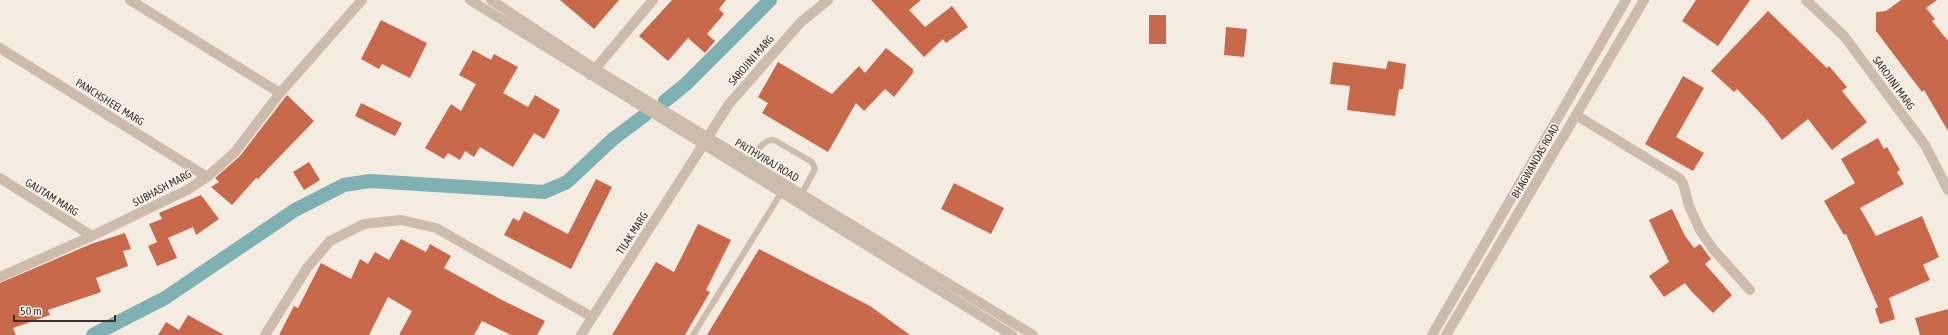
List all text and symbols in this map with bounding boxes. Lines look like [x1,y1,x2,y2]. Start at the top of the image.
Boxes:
street label: SAROJINI MARG [726,32,776,88]
street label: SAROJINI MARG [1871,54,1917,112]
street label: PANCHSHEEL MARG [74,76,147,128]
street label: BHAGWANDAS ROAD [1509,122,1561,200]
street label: PRITHVIRAJ ROAD [733,136,801,184]
street label: SUBHASH MARG [131,167,193,208]
street label: GAUTAM MARG [23,176,81,218]
street label: TILAK MARG [614,209,650,256]
scale bar [14,297,115,323]
text: 50 m [20,304,42,318]

